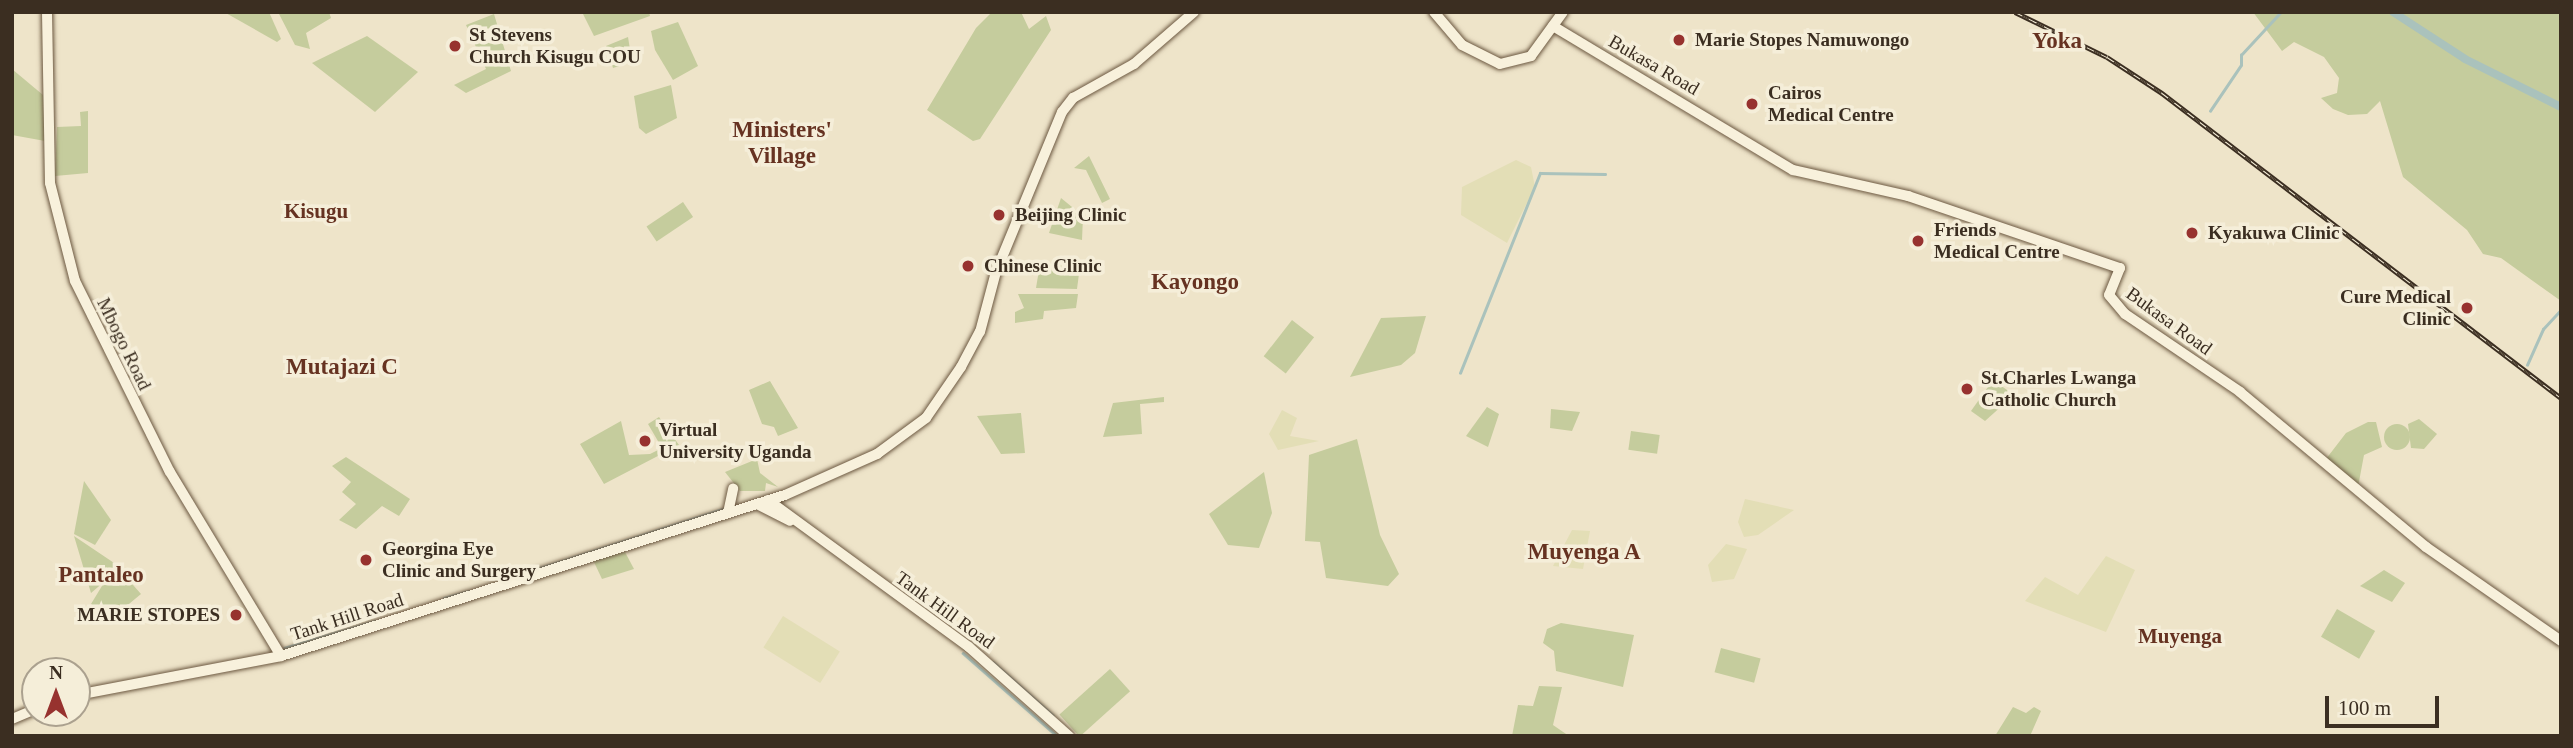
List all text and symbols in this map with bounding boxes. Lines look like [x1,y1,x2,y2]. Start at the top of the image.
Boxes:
place label: St Stevens Church Kisugu COU [469,24,641,68]
district label: Yoka [2032,27,2082,55]
place label: Marie Stopes Namuwongo [1695,29,1909,51]
street label: Bukasa Road [1605,30,1703,100]
marker: Marie Stopes Namuwongo [1669,30,1689,50]
marker: St Stevens Church Kisugu COU [447,38,463,54]
place label: Cairos Medical Centre [1768,82,1894,126]
marker: Cairos Medical Centre [1742,94,1762,114]
district label: Ministers' Village [732,116,832,170]
district label: Kisugu [284,198,348,224]
place label: Beijing Clinic [1015,204,1126,226]
marker: Beijing Clinic [989,205,1009,225]
place label: Friends Medical Centre [1934,219,2060,263]
place label: Kyakuwa Clinic [2208,222,2339,244]
marker: Kyakuwa Clinic [2182,223,2202,243]
marker: Friends Medical Centre [1908,231,1928,251]
place label: Chinese Clinic [984,255,1102,277]
marker: Chinese Clinic [958,256,978,276]
district label: Kayongo [1151,268,1239,296]
street label: Bukasa Road [2122,282,2216,360]
place label: Cure Medical Clinic [2340,286,2451,330]
street label: Mbogo Road [92,294,156,394]
marker: Cure Medical Clinic [2457,298,2477,318]
district label: Mutajazi C [286,353,398,381]
place label: St.Charles Lwanga Catholic Church [1981,367,2136,411]
marker: St.Charles Lwanga Catholic Church [1959,381,1975,397]
place label: Virtual University Uganda [659,419,812,463]
marker: Virtual University Uganda [637,433,653,449]
place label: Georgina Eye Clinic and Surgery [382,538,536,582]
district label: Muyenga A [1527,538,1641,566]
marker: Georgina Eye Clinic and Surgery [356,550,376,570]
district label: Pantaleo [58,561,144,589]
street label: Tank Hill Road [891,566,999,654]
street label: Tank Hill Road [288,588,406,646]
place label: MARIE STOPES [77,604,220,626]
marker: MARIE STOPES [226,605,246,625]
district label: Muyenga [2138,623,2222,649]
north arrow [21,657,91,727]
text: N [49,662,63,683]
scale bar [2328,682,2442,726]
text: 100 m [2338,696,2391,720]

